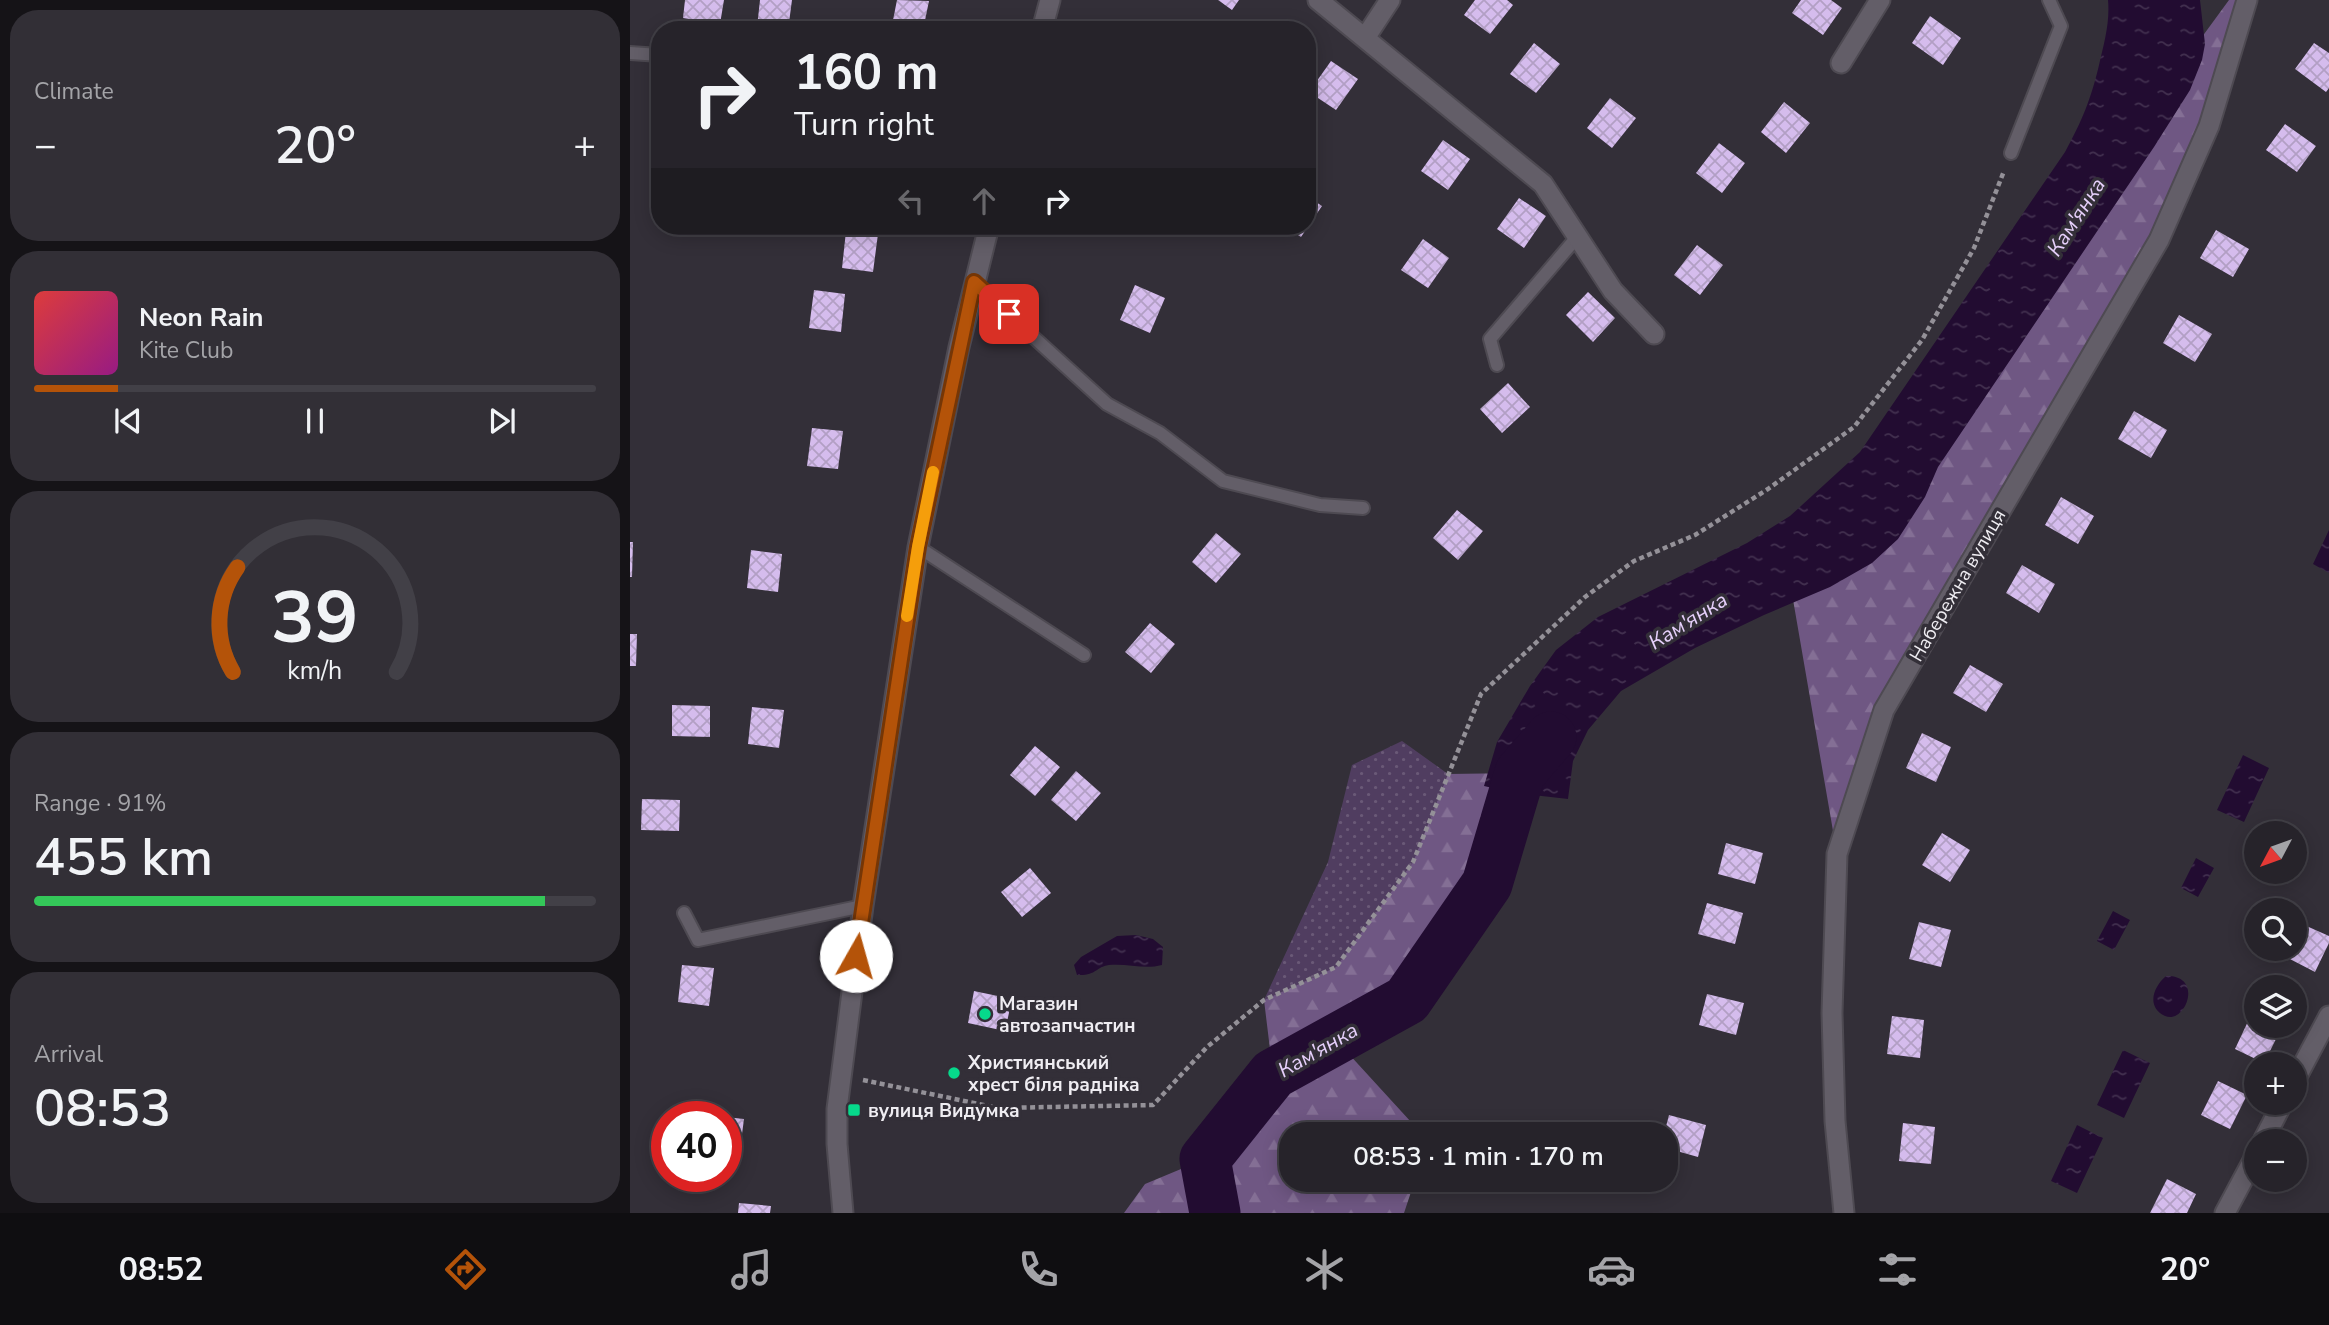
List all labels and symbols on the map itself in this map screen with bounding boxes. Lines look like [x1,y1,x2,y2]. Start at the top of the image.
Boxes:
water label: Кам'янка [2040,172,2112,262]
pin [979,284,1039,344]
street label: Набережна вулиця [1904,505,2012,666]
water label: Кам'янка [1643,586,1733,656]
north arrow [2244,821,2306,884]
position arrow [819,919,893,993]
place label: Магазин автозапчастин [999,991,1136,1039]
marker: Магазин автозапчастин [977,1006,993,1022]
water label: Кам'янка [1273,1016,1363,1084]
place label: Християнський хрест біля радніка [967,1050,1140,1098]
marker: Християнський хрест біля радніка [946,1065,962,1081]
place label: вулиця Видумка [868,1098,1020,1124]
speed limit sign: 40 [651,1101,742,1192]
marker: вулиця Видумка [846,1102,862,1118]

